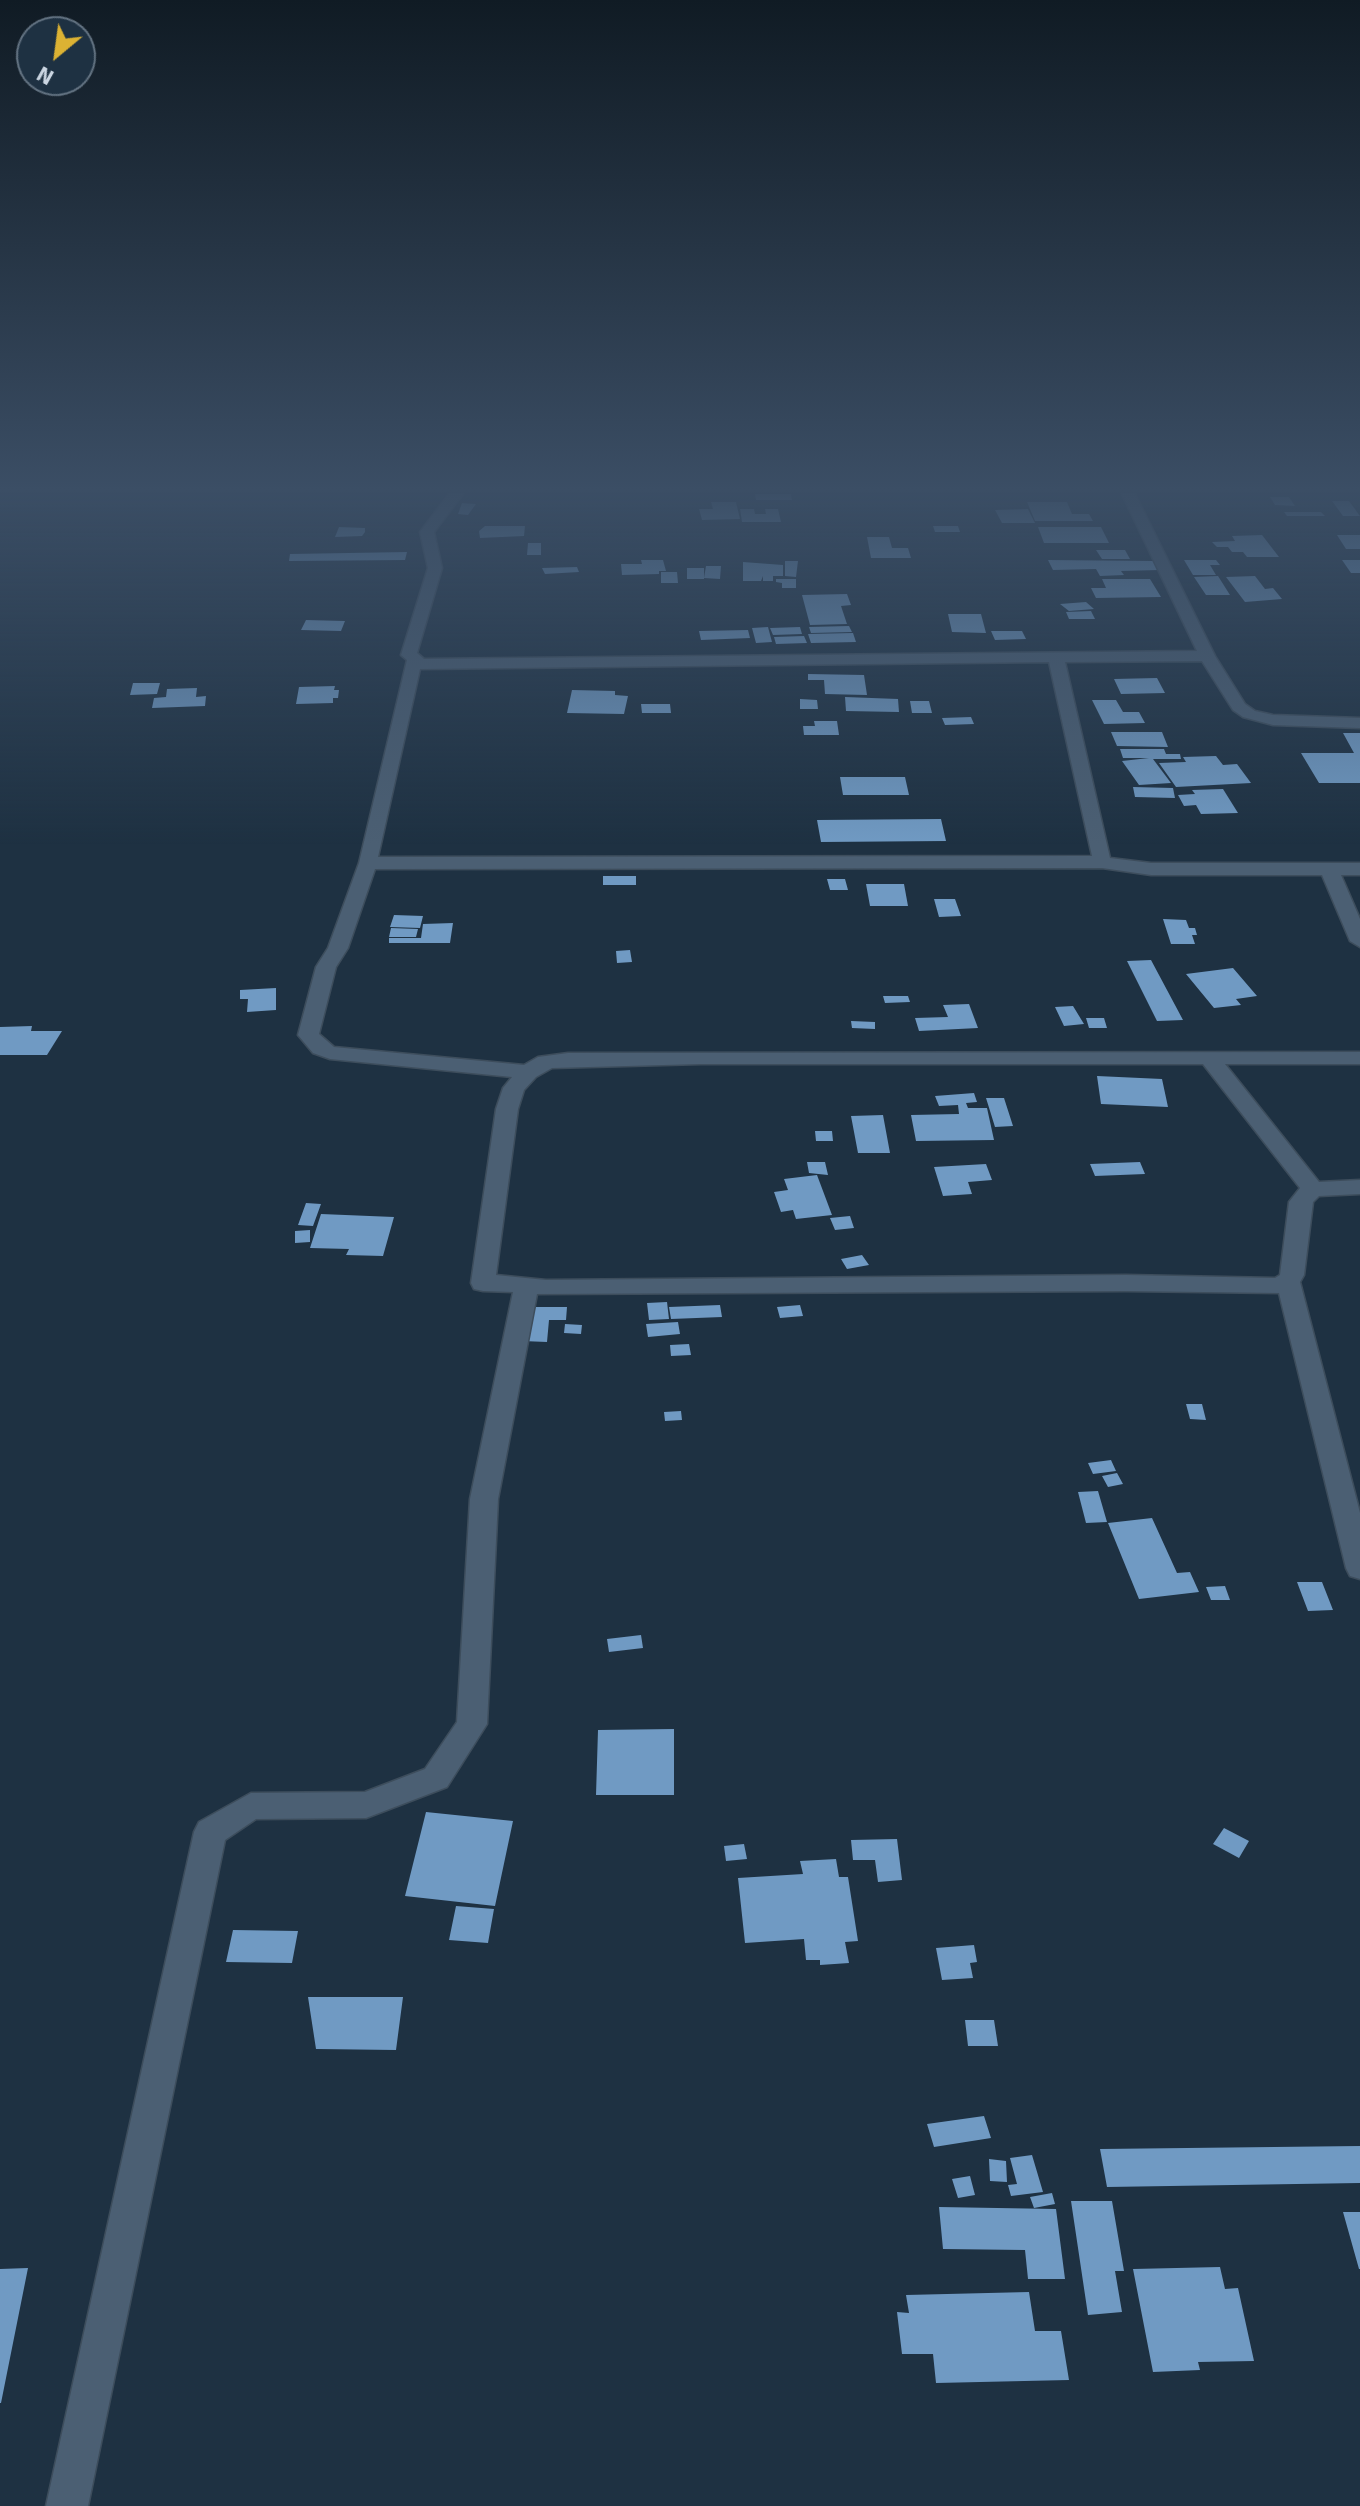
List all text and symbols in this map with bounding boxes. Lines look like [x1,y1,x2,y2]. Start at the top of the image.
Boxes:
north arrow [16,16,96,96]
text: N [32,60,58,91]

